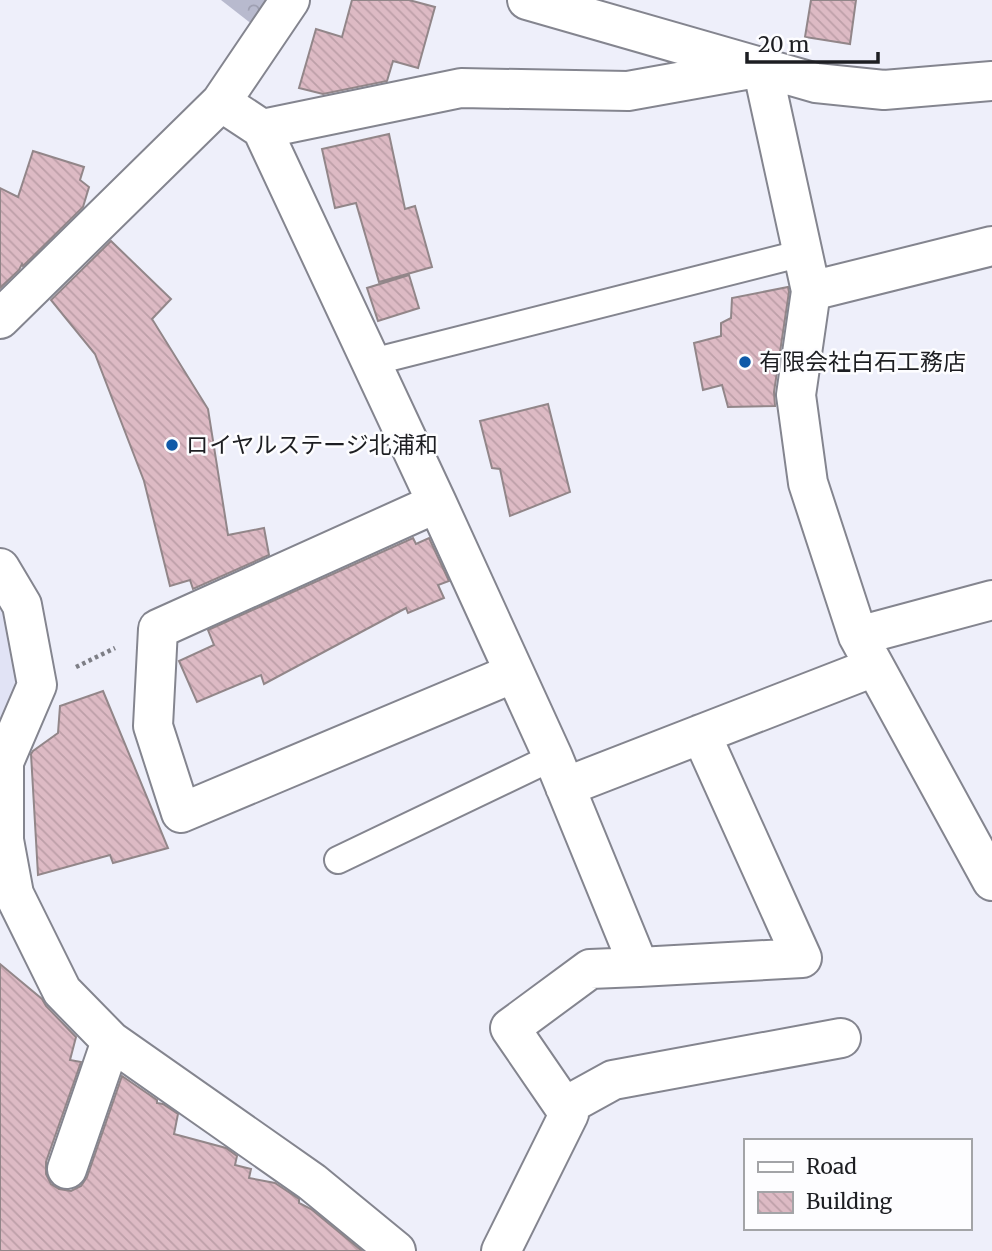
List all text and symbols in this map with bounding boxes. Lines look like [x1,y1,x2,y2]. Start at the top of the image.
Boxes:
scale bar [747,21,878,65]
text: 20 m [758,31,810,58]
place label: 有限会社白石工務店 [759,347,966,376]
marker: 有限会社白石工務店 [737,354,753,370]
place label: ロイヤルステージ北浦和 [186,430,438,459]
marker: ロイヤルステージ北浦和 [164,437,180,453]
legend [744,1139,971,1230]
text: Road [806,1153,857,1180]
text: Building [806,1188,893,1215]

